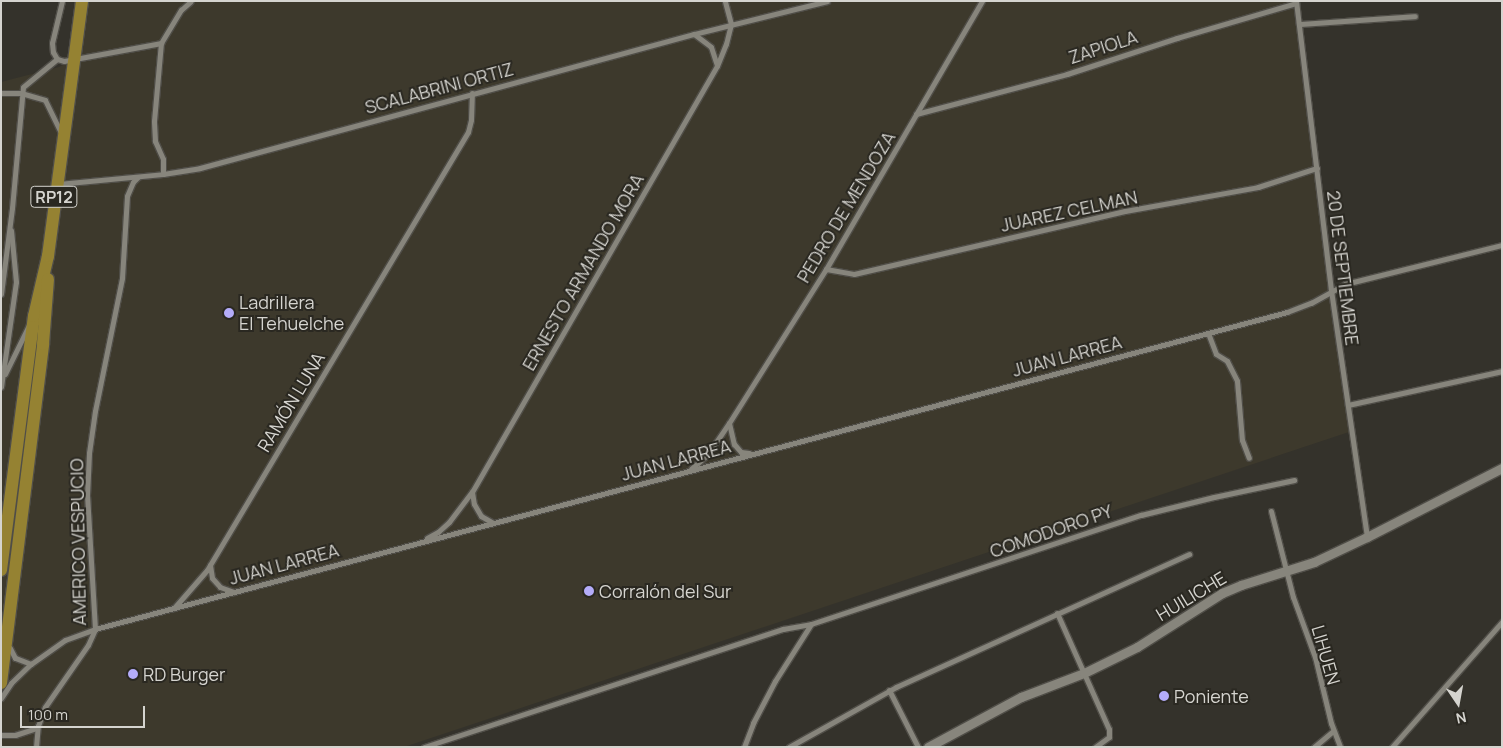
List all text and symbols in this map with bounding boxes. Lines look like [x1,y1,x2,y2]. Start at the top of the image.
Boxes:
street label: ZAPIOLA [1066,26,1140,68]
street label: SCALABRINI ORTIZ [362,58,516,118]
street label: PEDRO DE MENDOZA [792,128,900,286]
street label: ERNESTO ARMANDO MORA [518,170,648,374]
road number: RP12 [30,183,78,210]
street label: JUAREZ CELMAN [999,186,1139,236]
street label: 20 DE SEPTIEMBRE [1323,189,1363,347]
place label: Ladrillera El Tehuelche [239,292,344,334]
marker: Ladrillera El Tehuelche [223,307,235,319]
street label: JUAN LARREA [1010,331,1124,381]
street label: RAMÓN LUNA [253,348,329,456]
street label: JUAN LARREA [619,435,733,485]
street label: AMERICO VESPUCIO [66,458,90,626]
street label: COMODORO PY [987,500,1115,562]
street label: JUAN LARREA [227,539,341,589]
street label: HUILICHE [1152,567,1230,625]
place label: Corralón del Sur [599,580,732,602]
marker: Corralón del Sur [583,585,595,597]
street label: LIHUEN [1307,623,1345,687]
place label: RD Burger [143,663,226,685]
marker: RD Burger [127,668,139,680]
north arrow [1433,678,1483,728]
place label: Poniente [1174,685,1249,707]
marker: Poniente [1158,690,1170,702]
scale bar [22,696,148,728]
text: 100 m [28,704,68,725]
text: N [1454,708,1468,728]

